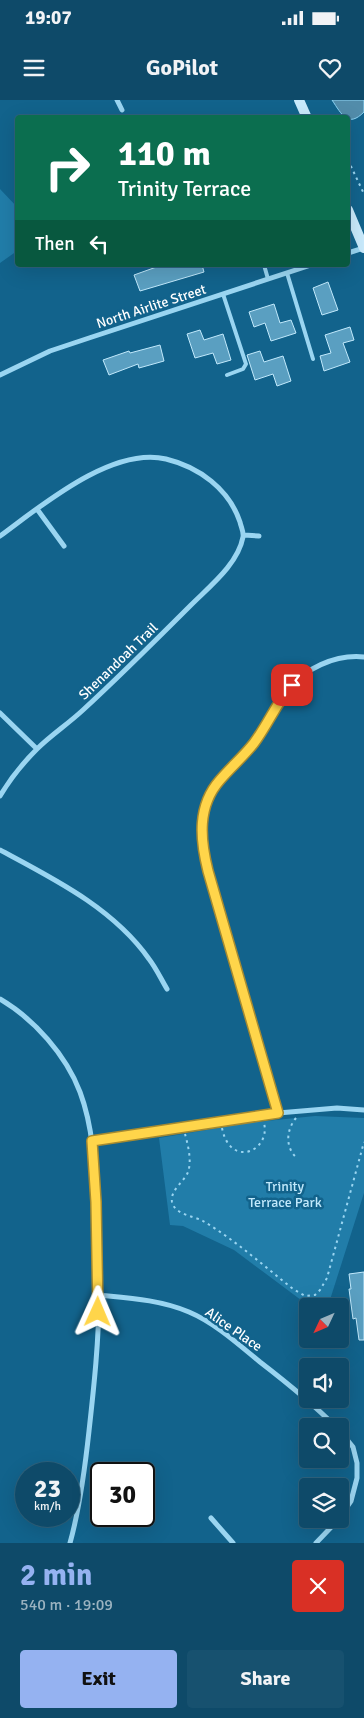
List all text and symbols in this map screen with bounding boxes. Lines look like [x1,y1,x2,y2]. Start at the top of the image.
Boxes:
text: 19:07 [25,6,72,30]
icon: menu [20,54,48,82]
text: GoPilot [146,54,218,81]
icon: heart [316,54,344,82]
text: 110 m [118,132,211,175]
icon: right [35,135,100,200]
text: Trinity Terrace [118,175,251,202]
icon: left [85,230,113,258]
text: Then [35,232,75,256]
street label: North Airlite Street [94,281,208,332]
street label: Shenandoah Trail [75,619,162,703]
pin [271,664,313,706]
icon: arrive [278,671,306,699]
park label: Trinity Terrace Park [248,1178,322,1211]
position arrow [71,1285,123,1337]
north arrow [299,1298,349,1348]
map controls [299,1298,349,1528]
street label: Alice Place [202,1304,265,1355]
button: sound [299,1358,349,1408]
button: search [299,1418,349,1468]
speed limit sign: 30 [90,1462,155,1527]
text: 23 [34,1473,61,1504]
button: layers [299,1478,349,1528]
text: km/h [34,1499,61,1514]
text: 2 min [20,1557,92,1594]
button: close [292,1560,344,1612]
text: 540 m · 19:09 [20,1595,113,1615]
button: Exit [20,1650,177,1708]
button: Share [187,1650,344,1708]

